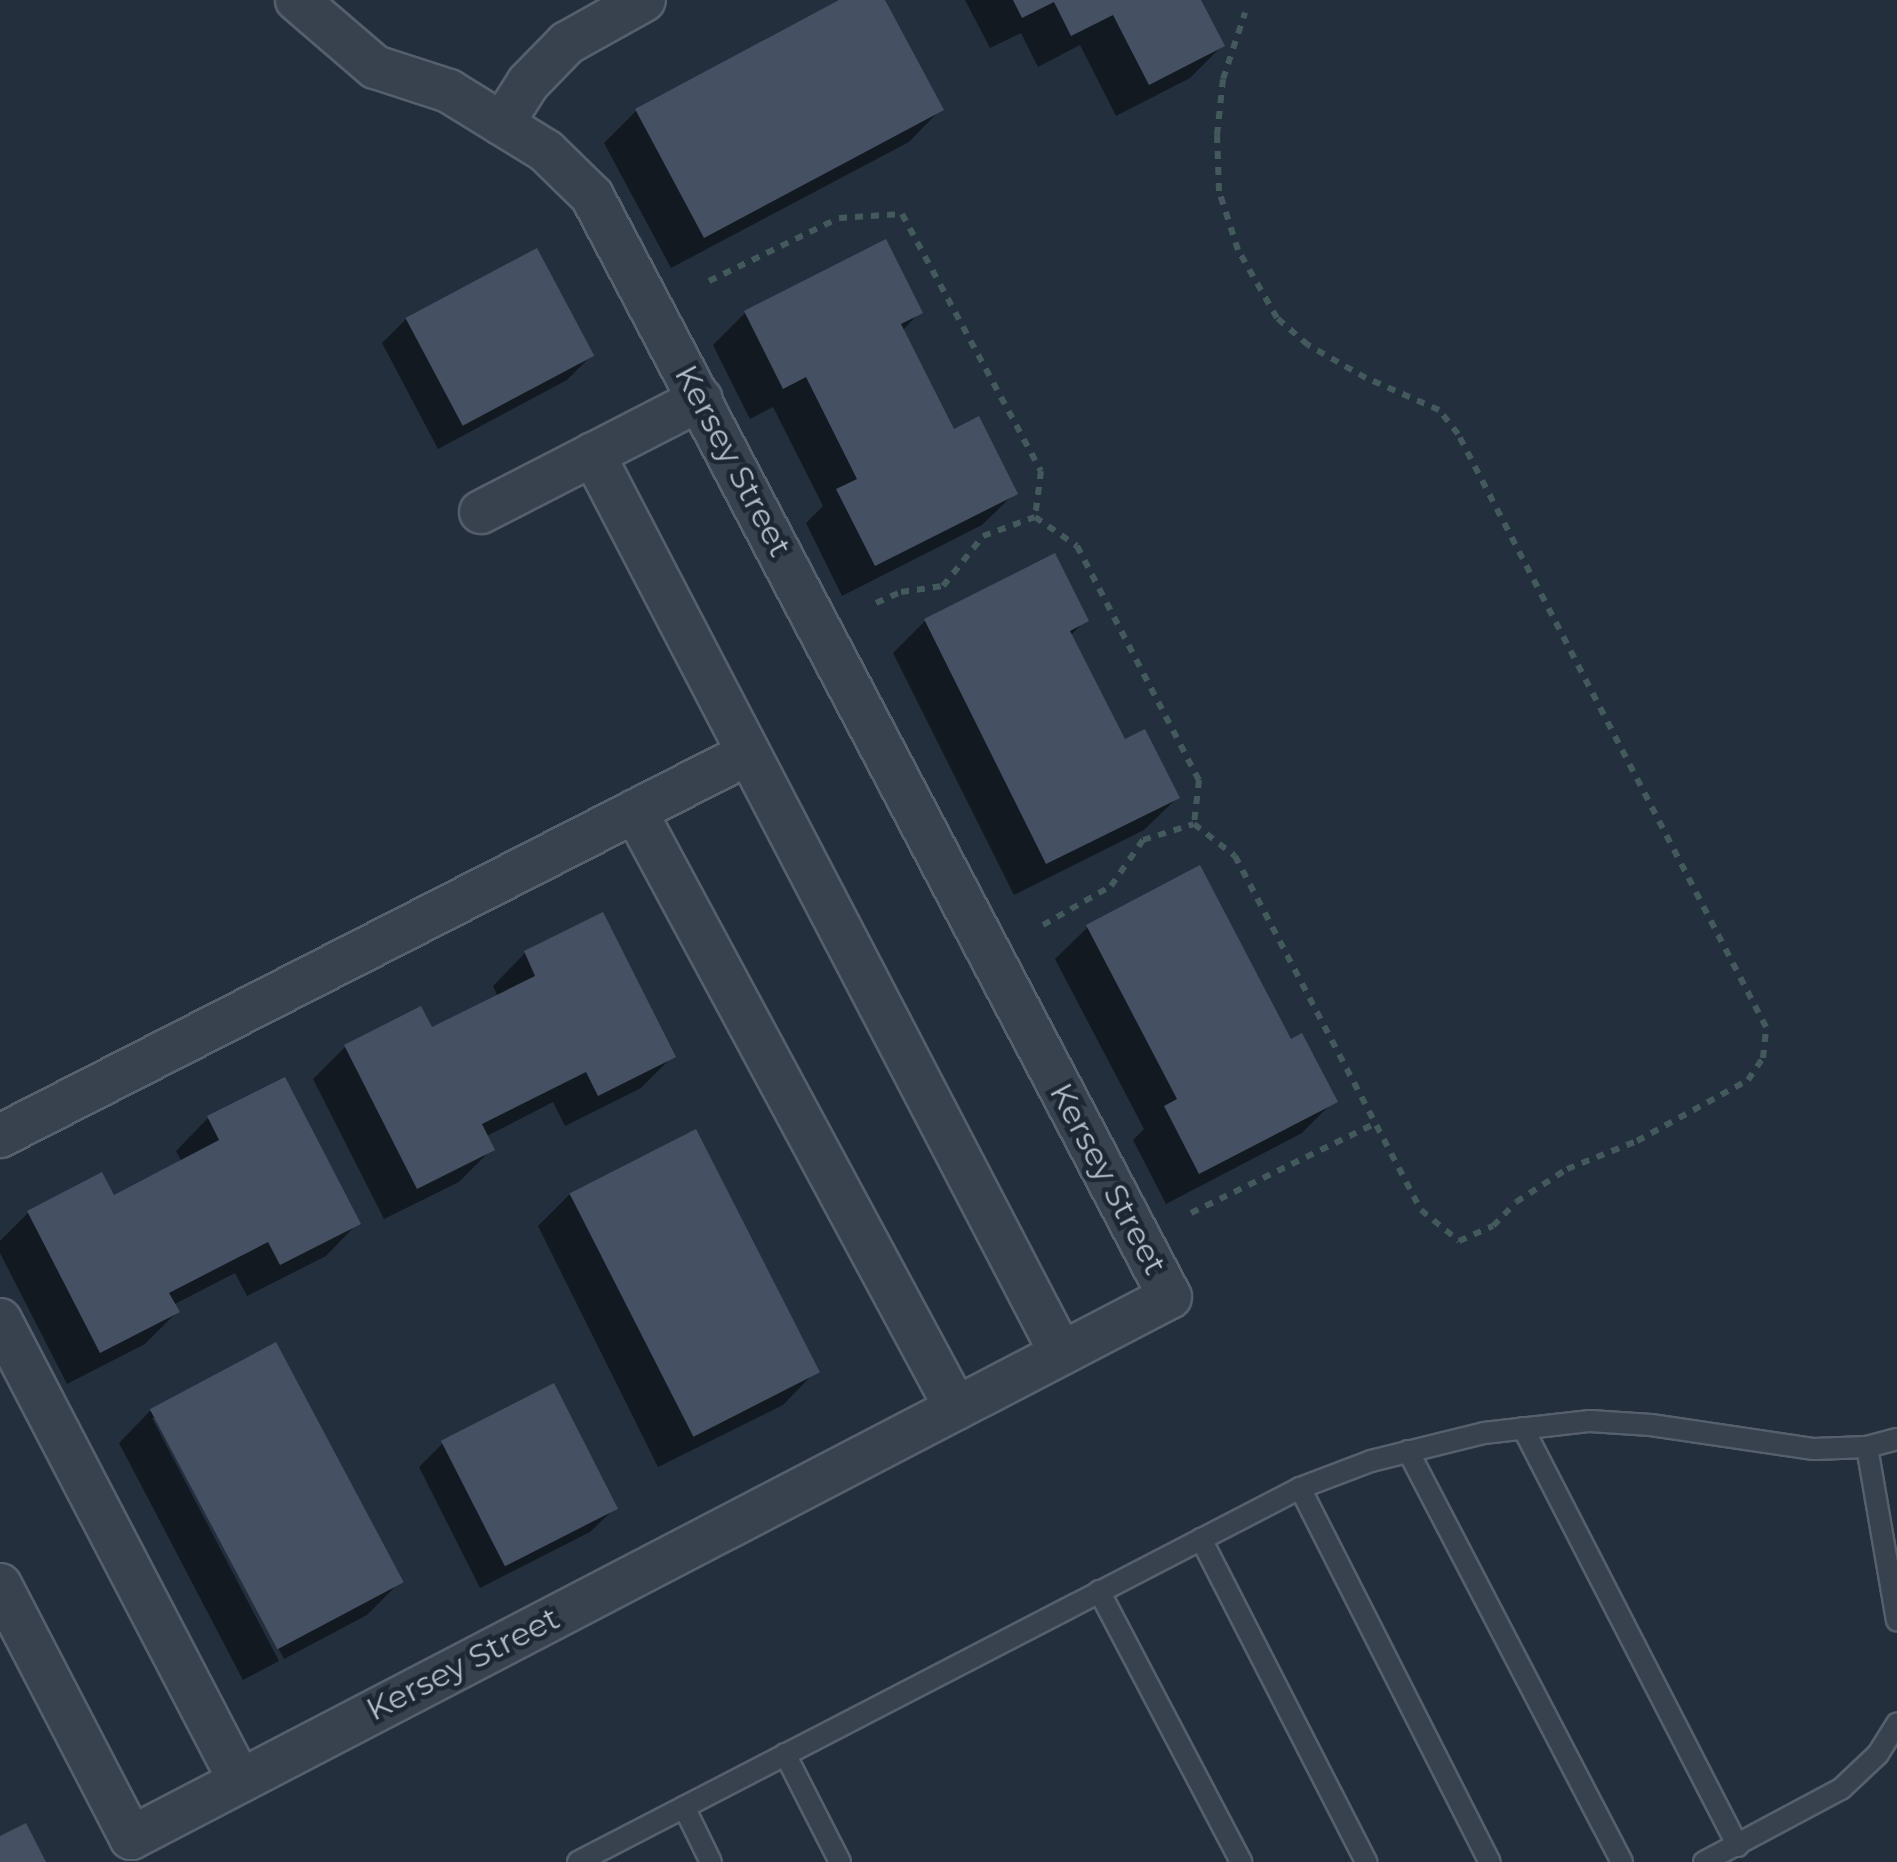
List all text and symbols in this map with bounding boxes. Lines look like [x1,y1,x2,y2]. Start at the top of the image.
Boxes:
street label: Kersey Street [666,359,800,563]
street label: Kersey Street [1041,1077,1175,1281]
street label: Kersey Street [360,1599,566,1729]

